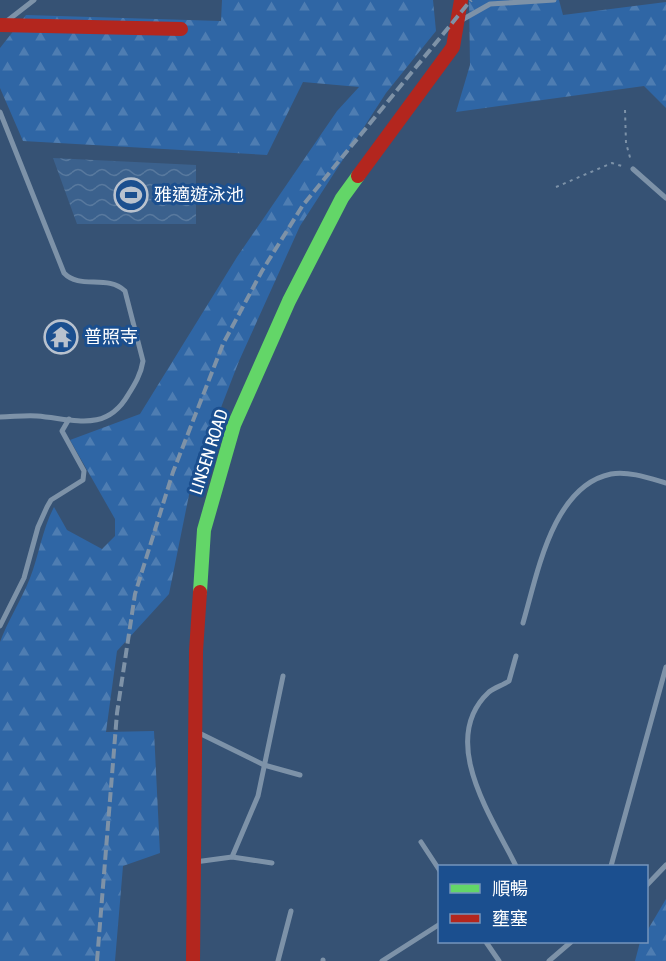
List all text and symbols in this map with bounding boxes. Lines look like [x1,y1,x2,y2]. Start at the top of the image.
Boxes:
sports icon: 雅適遊泳池 [113,177,149,213]
place label: 雅適遊泳池 [154,184,244,205]
temple icon: 普照寺 [43,319,79,355]
place label: 普照寺 [84,326,138,347]
street label: LINSEN ROAD [185,406,232,497]
legend [438,865,648,943]
text: 順暢 [492,878,528,899]
text: 壅塞 [492,908,528,929]

